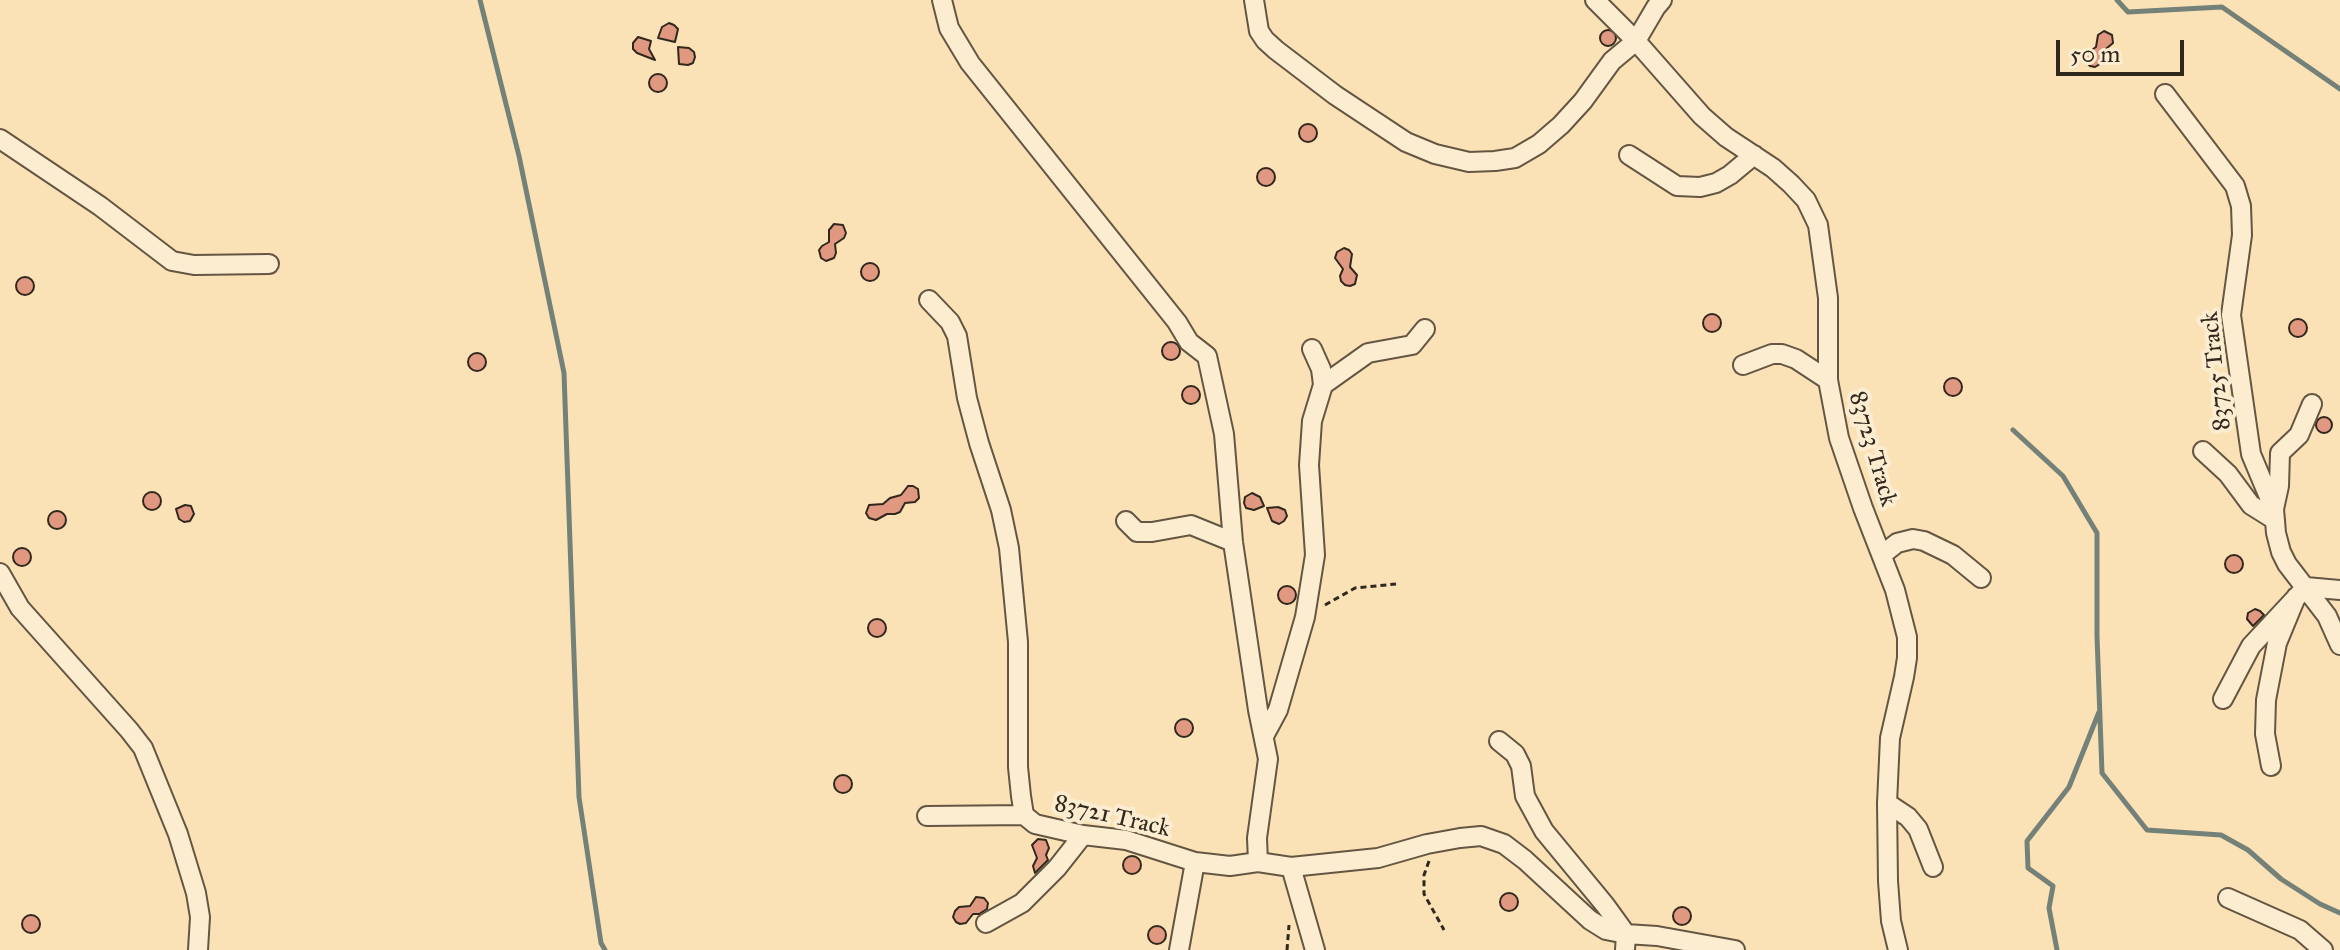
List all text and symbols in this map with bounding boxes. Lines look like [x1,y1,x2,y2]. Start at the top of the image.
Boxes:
scale bar [2060,24,2188,74]
text: 50 m [2070,39,2120,69]
street label: 83725 Track [2196,310,2238,432]
street label: 83723 Track [1842,388,1902,510]
street label: 83721 Track [1051,790,1173,844]

